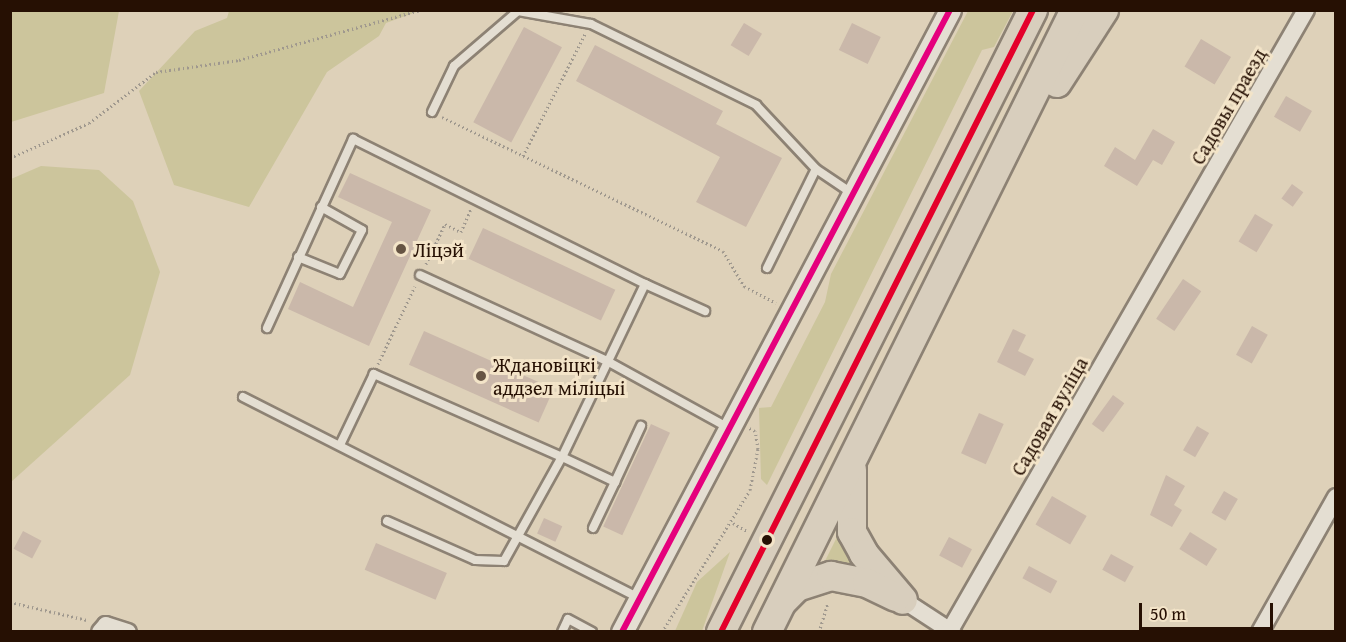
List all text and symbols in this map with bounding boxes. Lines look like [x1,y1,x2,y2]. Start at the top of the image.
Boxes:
street label: Садовы праезд [1185,44,1271,168]
place label: Ліцэй [413,237,464,261]
marker: Ліцэй [394,242,408,256]
place label: Ждановіцкі аддзел міліцыі [493,352,625,399]
street label: Садовая вуліца [1005,353,1093,479]
marker: Ждановіцкі аддзел міліцыі [474,369,488,383]
unlabelled marker [761,534,773,546]
scale bar [1142,591,1276,629]
text: 50 m [1150,600,1186,627]

